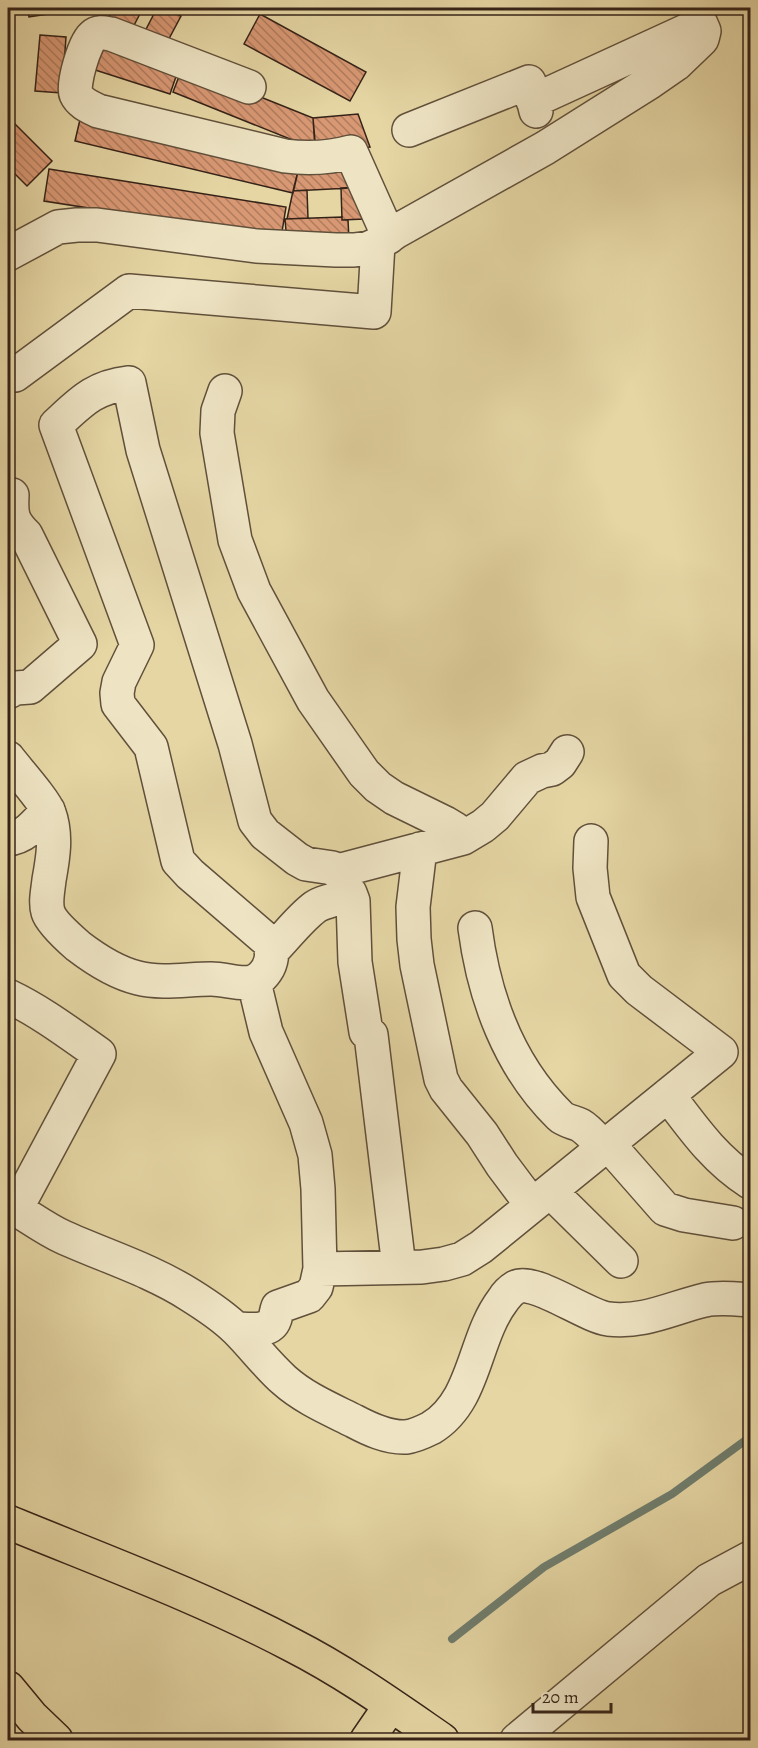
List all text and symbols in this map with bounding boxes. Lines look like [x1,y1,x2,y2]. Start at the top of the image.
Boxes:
scale bar [533,1676,611,1714]
text: 20 m [542,1685,579,1709]

